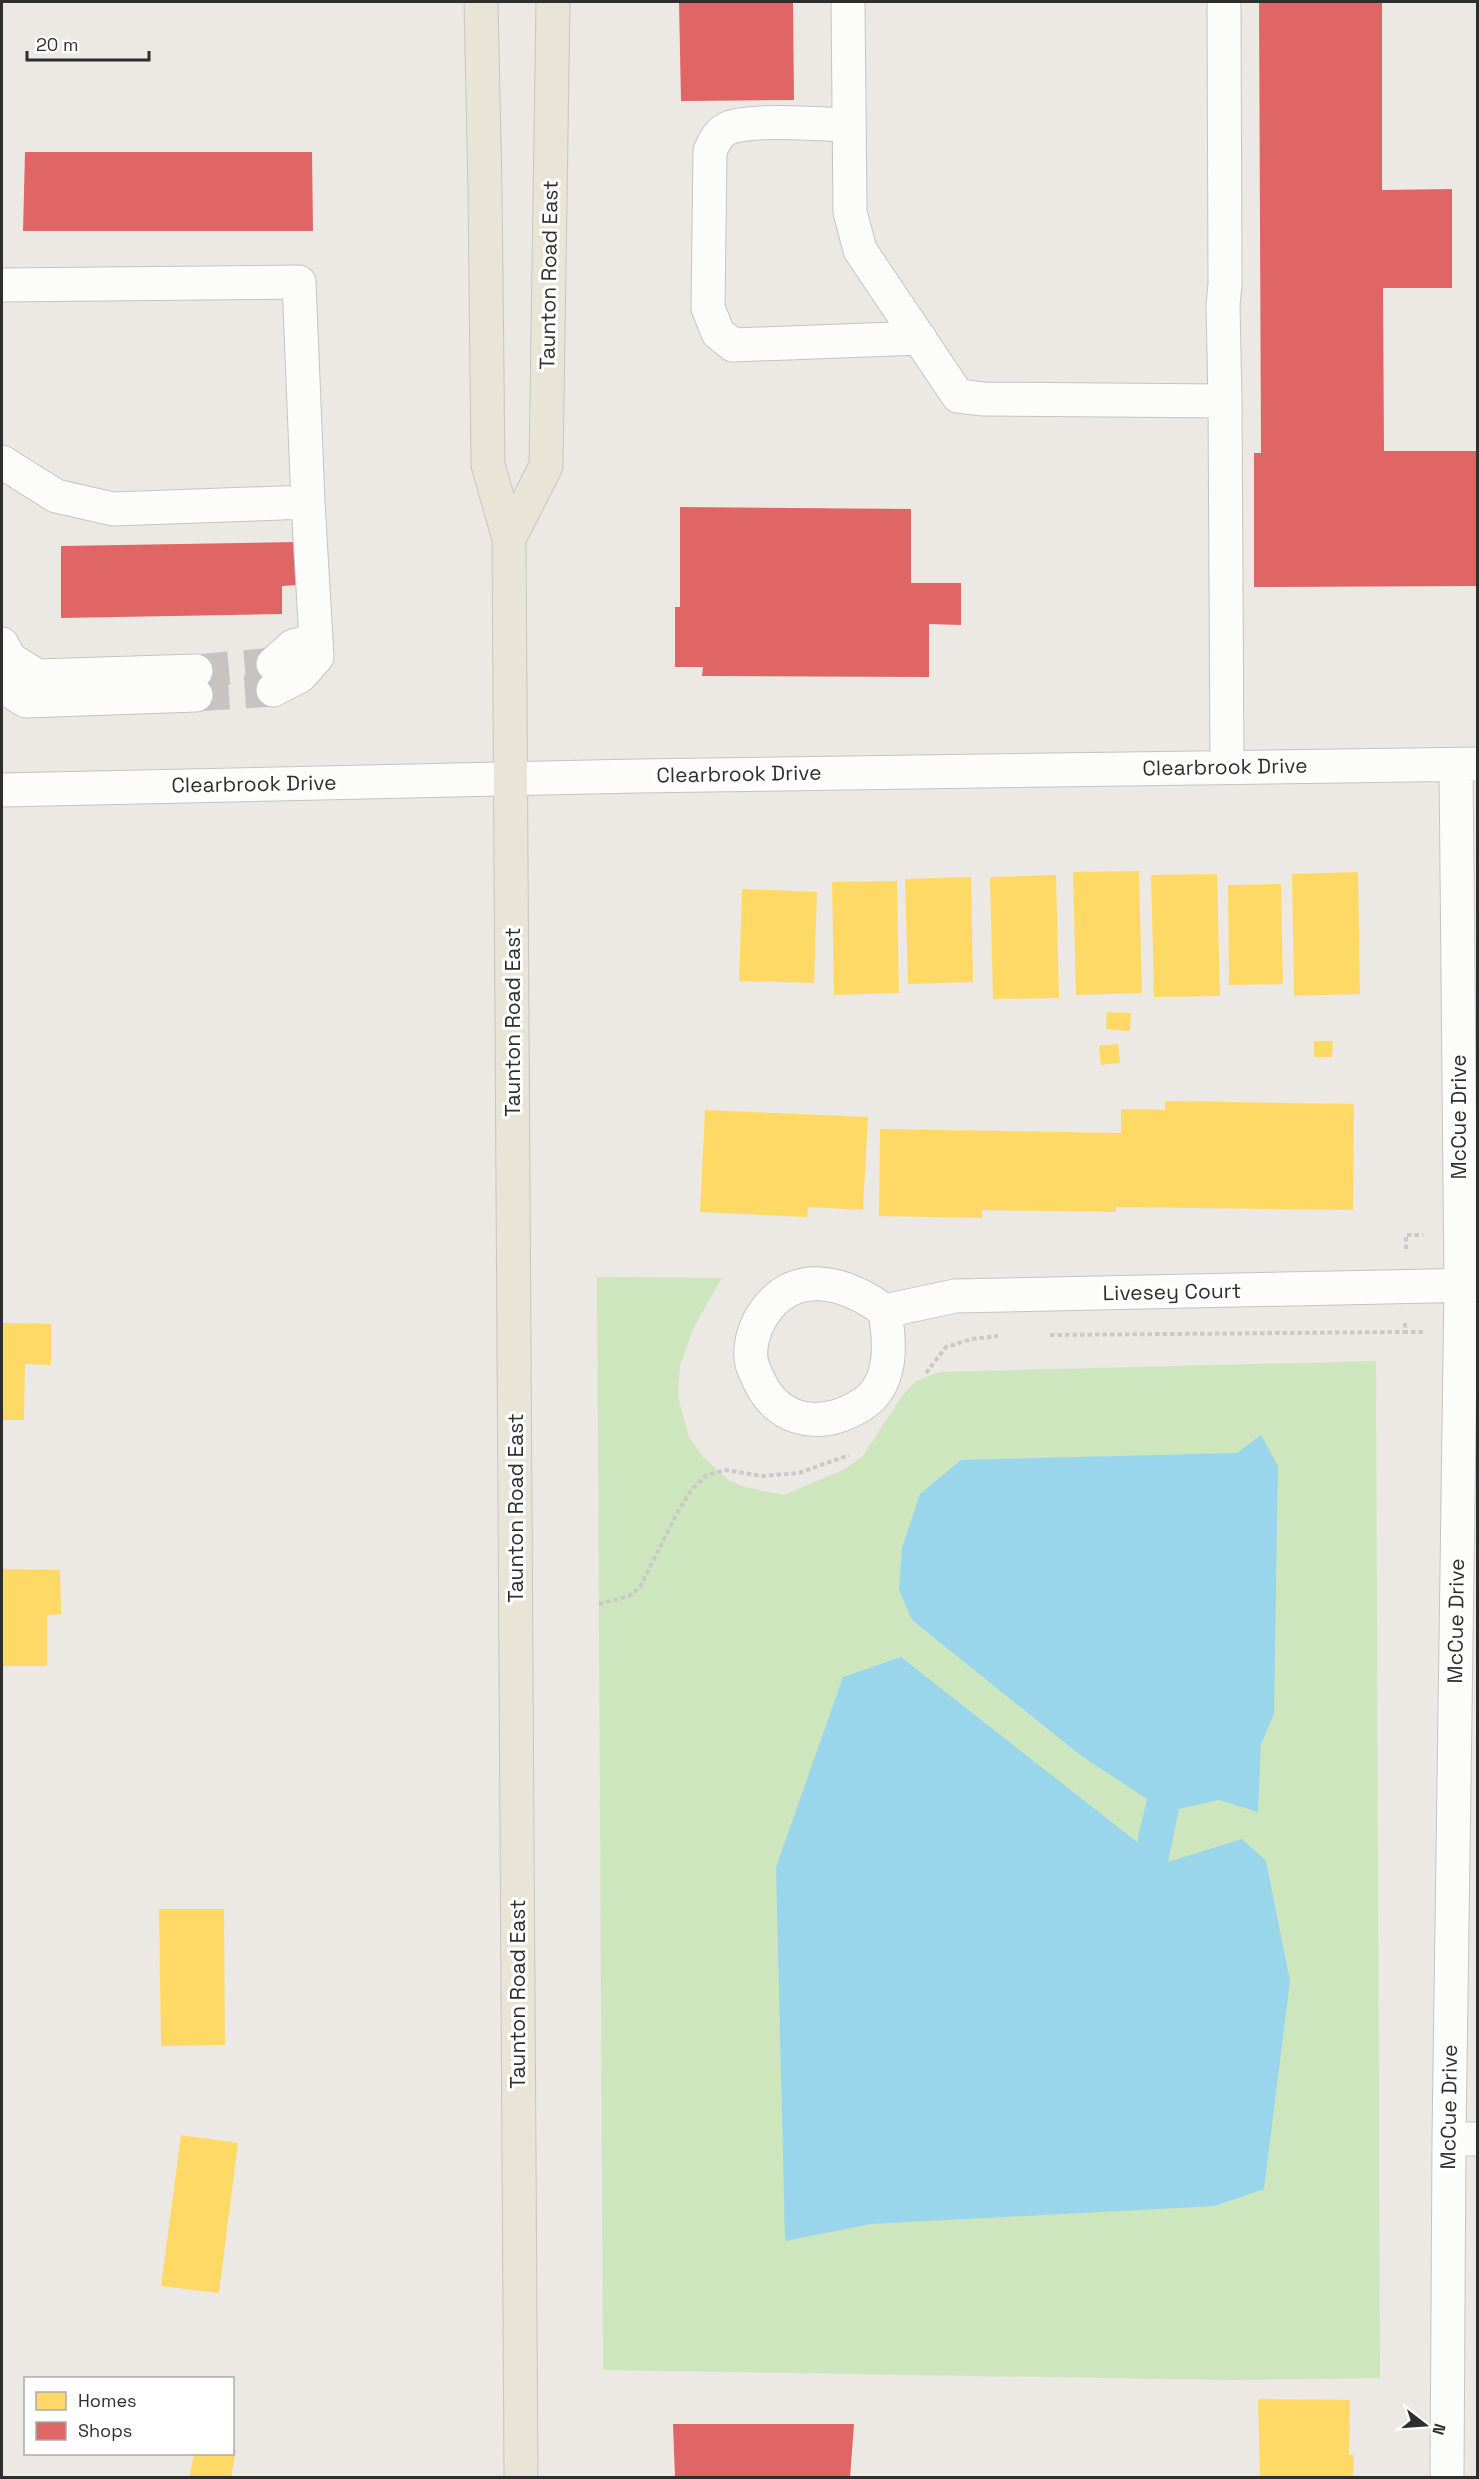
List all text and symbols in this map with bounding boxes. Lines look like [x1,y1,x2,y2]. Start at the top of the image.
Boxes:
scale bar [27,24,148,62]
text: 20 m [36,33,79,56]
street label: Taunton Road East [533,180,564,370]
street label: Clearbrook Drive [1142,752,1308,781]
street label: Clearbrook Drive [656,759,822,788]
street label: Clearbrook Drive [171,769,337,798]
street label: Taunton Road East [499,927,526,1117]
street label: McCue Drive [1445,1054,1472,1180]
street label: Livesey Court [1102,1277,1242,1306]
street label: Taunton Road East [502,1413,529,1603]
street label: McCue Drive [1441,1558,1470,1684]
street label: Taunton Road East [504,1899,531,2089]
street label: McCue Drive [1434,2044,1463,2170]
legend [24,2377,234,2455]
text: Homes [78,2389,137,2412]
north arrow [1395,2395,1455,2455]
text: Shops [78,2419,132,2442]
text: N [1427,2421,1450,2437]

